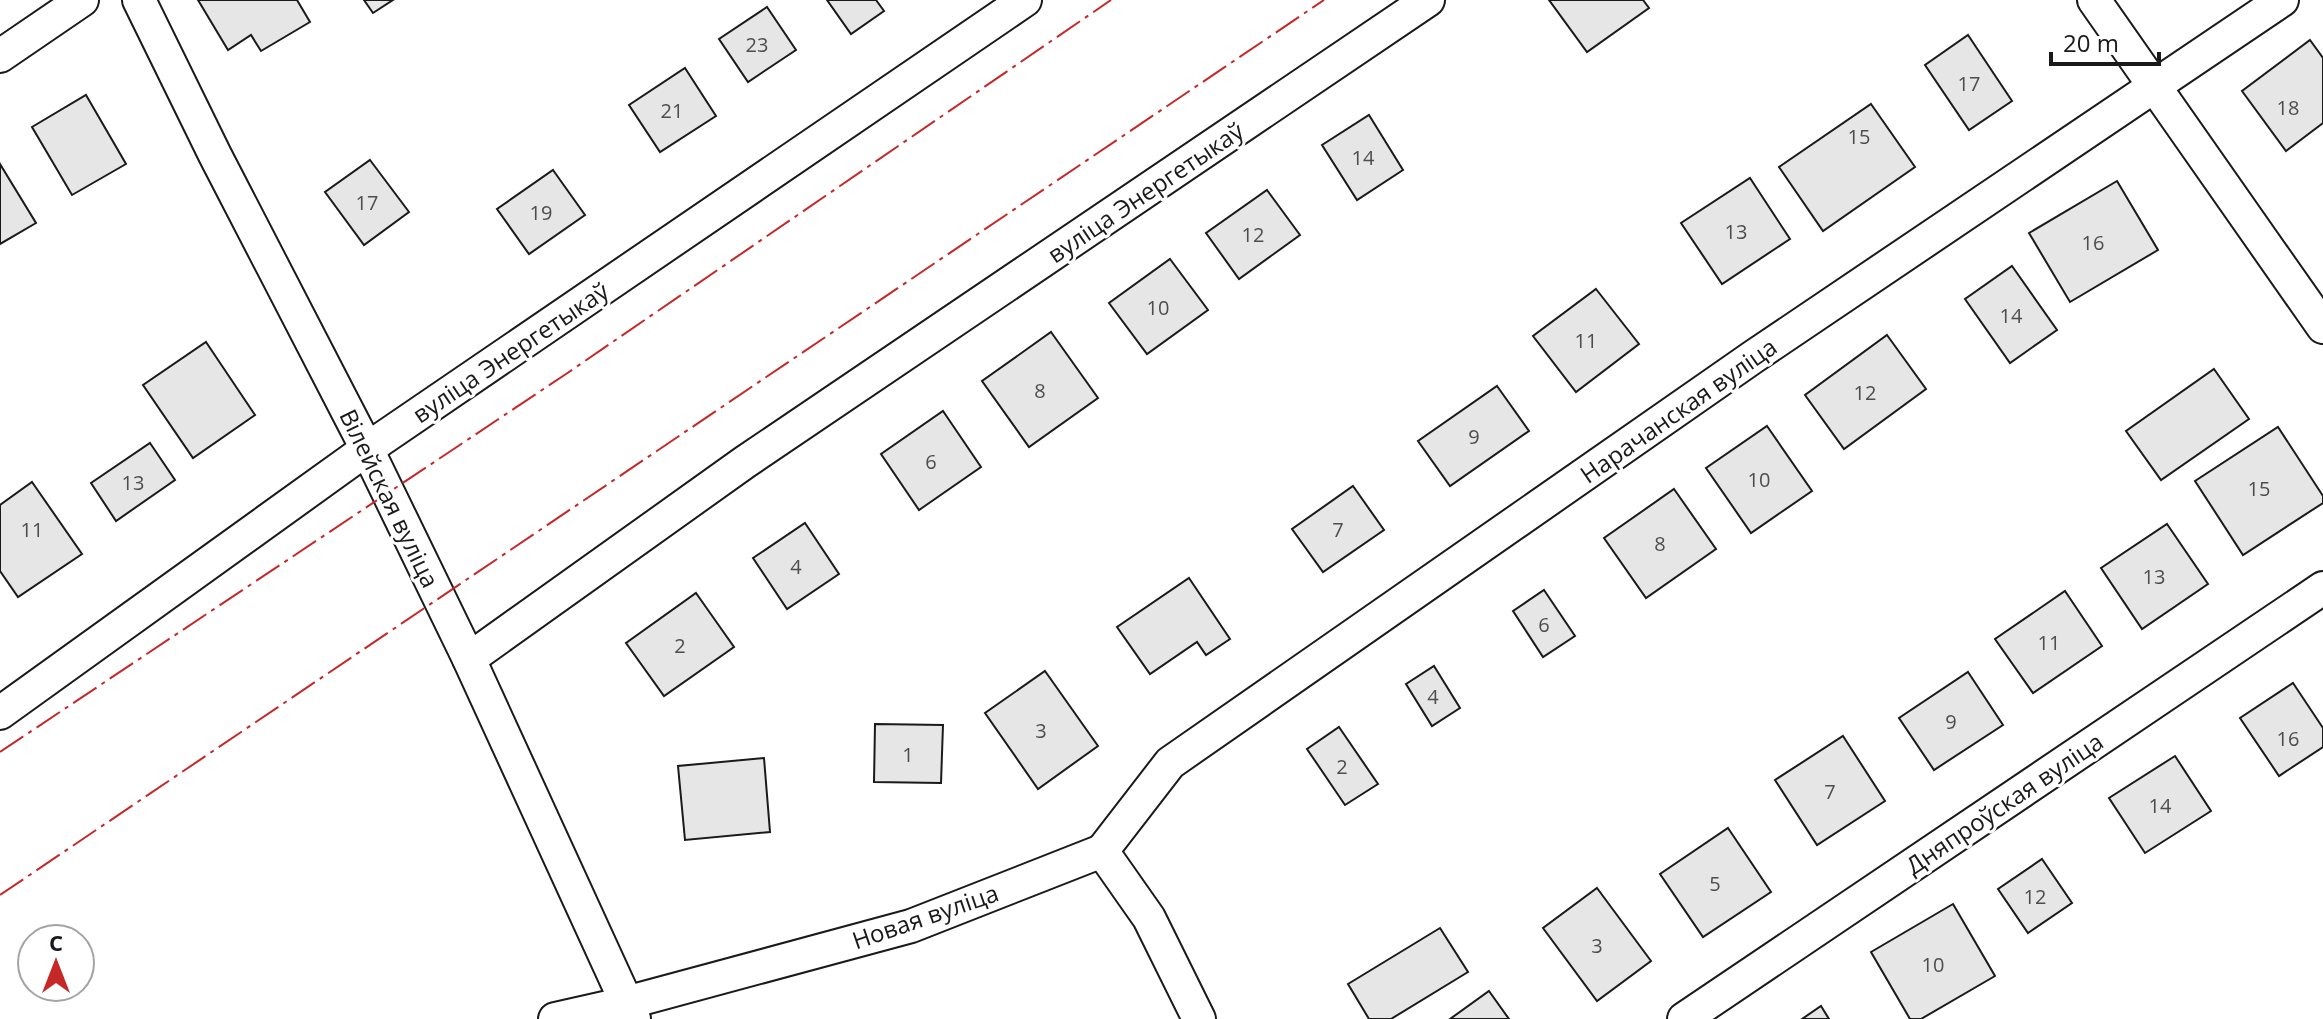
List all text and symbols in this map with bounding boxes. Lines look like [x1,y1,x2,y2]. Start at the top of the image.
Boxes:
scale bar [2051,16,2159,66]
text: 20 m [2063,26,2119,59]
house number: 23 [746,31,768,58]
house number: 17 [1958,70,1980,97]
house number: 18 [2277,94,2299,121]
house number: 21 [661,97,683,124]
street label: вуліца Энергетыкаў [1040,113,1250,270]
house number: 15 [1848,123,1870,150]
house number: 14 [1352,144,1375,171]
house number: 17 [356,189,378,216]
house number: 19 [530,199,552,226]
house number: 13 [1725,218,1747,245]
house number: 12 [1242,221,1264,248]
house number: 16 [2082,229,2104,256]
street label: вуліца Энергетыкаў [405,273,615,430]
house number: 10 [1147,294,1169,321]
house number: 14 [2000,302,2023,329]
house number: 11 [1575,327,1597,354]
street label: Нарачанская вуліца [1573,330,1783,490]
house number: 8 [1034,377,1046,404]
house number: 12 [1854,379,1876,406]
street label: Вілейская вуліца [332,403,448,593]
house number: 9 [1468,423,1480,450]
house number: 6 [925,448,937,475]
house number: 10 [1748,466,1770,493]
house number: 13 [122,469,144,496]
house number: 15 [2248,475,2270,502]
house number: 11 [21,516,43,543]
house number: 7 [1332,516,1344,543]
house number: 8 [1654,530,1666,557]
house number: 4 [790,553,802,580]
house number: 13 [2143,563,2165,590]
house number: 6 [1538,611,1550,638]
house number: 11 [2038,629,2060,656]
house number: 2 [674,632,686,659]
house number: 4 [1427,683,1439,710]
house number: 9 [1945,708,1957,735]
house number: 3 [1035,717,1047,744]
street label: Дняпроўская вуліца [1899,725,2109,881]
house number: 16 [2277,725,2299,752]
house number: 1 [902,741,914,768]
house number: 2 [1336,753,1348,780]
house number: 7 [1824,778,1836,805]
house number: 14 [2149,792,2172,819]
house number: 5 [1709,870,1721,897]
street label: Новая вуліца [847,876,1003,956]
house number: 12 [2024,883,2046,910]
north arrow [16,923,96,1003]
text: С [49,927,63,957]
house number: 3 [1591,932,1603,959]
house number: 10 [1922,951,1944,978]

